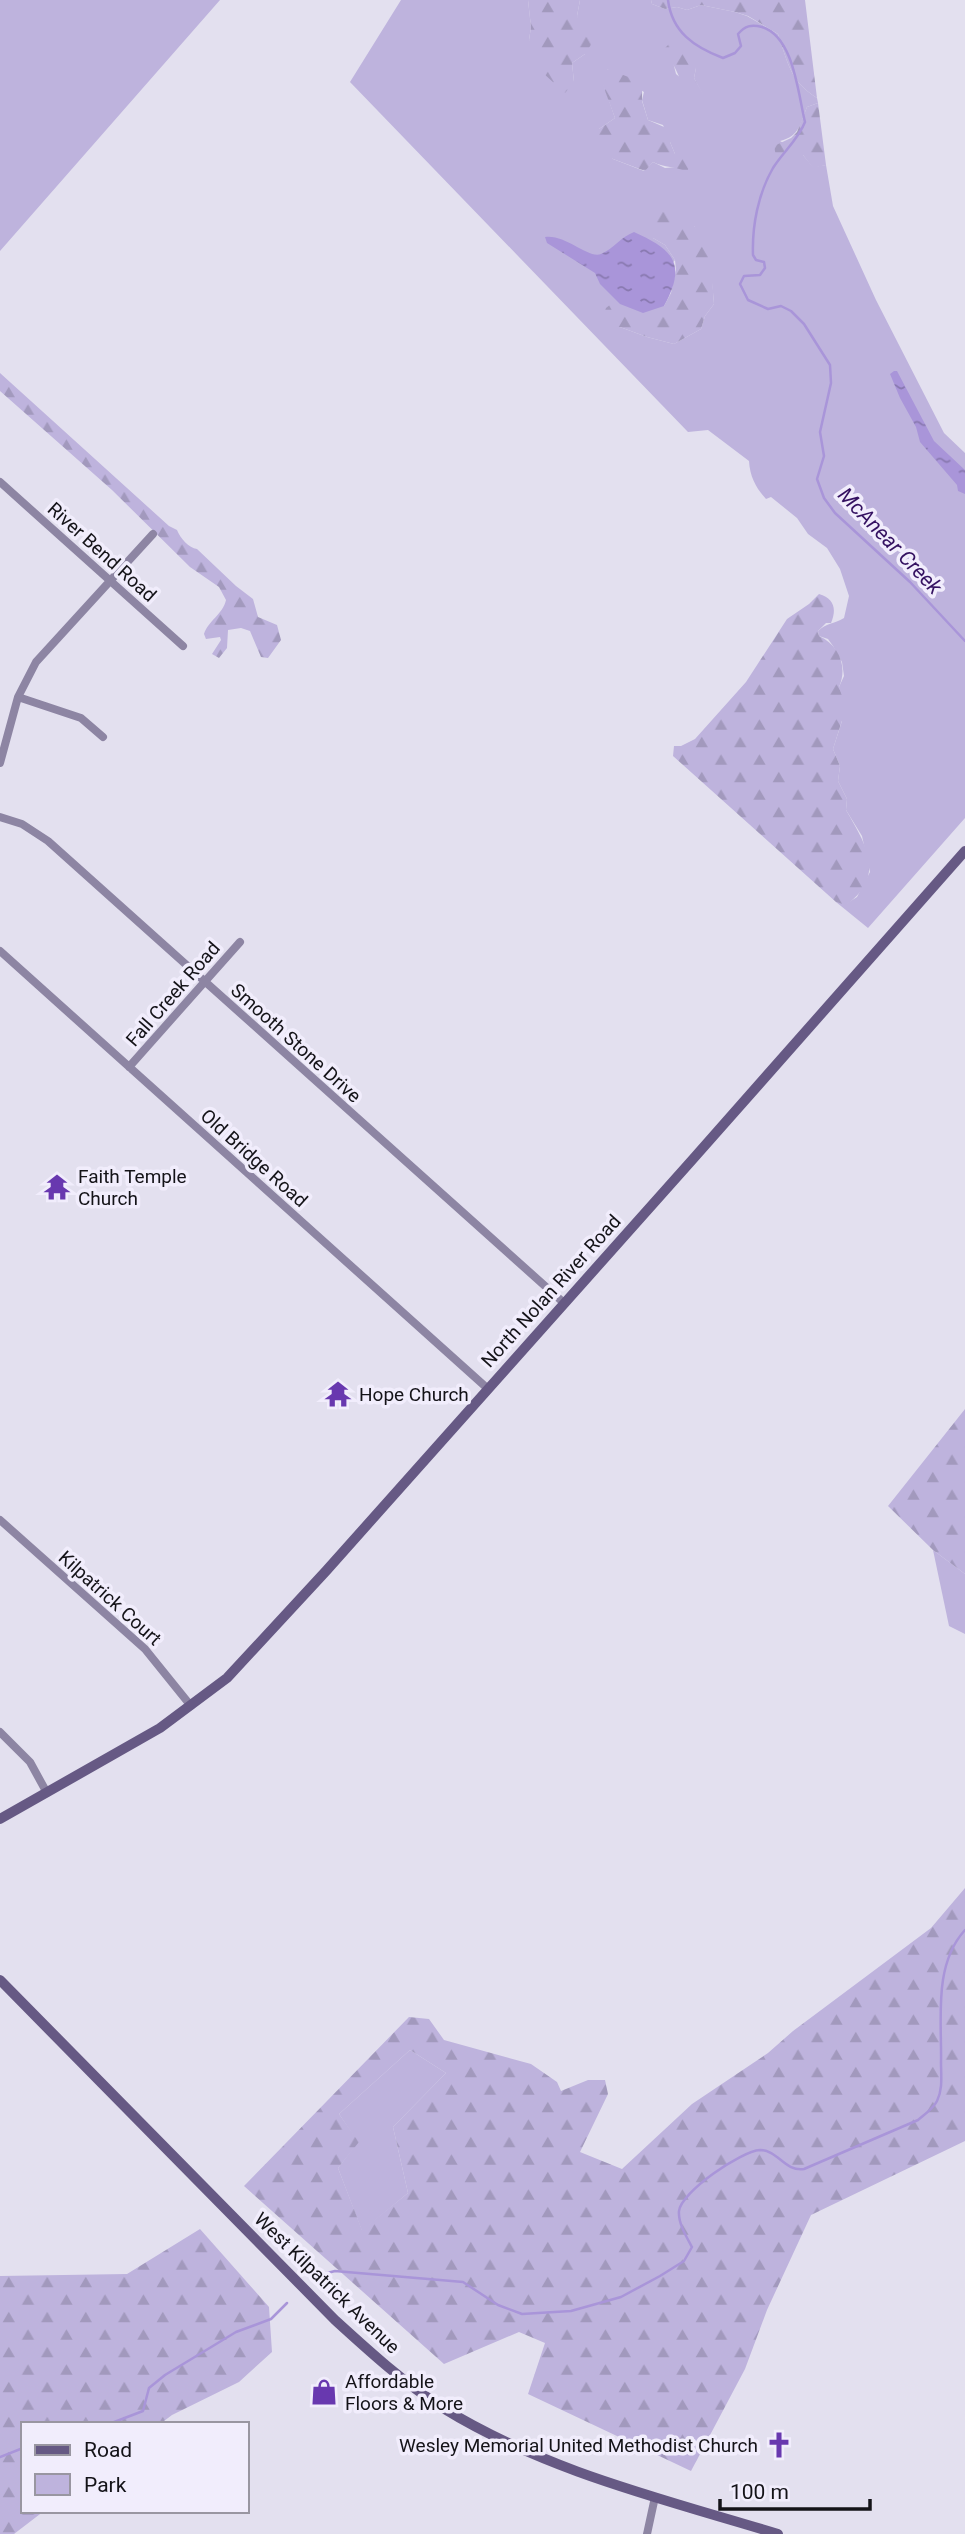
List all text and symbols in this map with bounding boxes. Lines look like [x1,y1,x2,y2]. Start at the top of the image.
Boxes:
water label: McAnear Creek [833,483,947,600]
street label: River Bend Road [43,497,161,607]
street label: Fall Creek Road [121,937,225,1051]
street label: Smooth Stone Drive [226,979,366,1107]
street label: Old Bridge Road [196,1104,312,1212]
place label: Faith Temple Church [78,1165,187,1210]
temple icon: Faith Temple Church [42,1172,72,1202]
street label: North Nolan River Road [476,1210,626,1372]
temple icon: Hope Church [323,1379,353,1409]
place label: Hope Church [359,1383,469,1406]
street label: Kilpatrick Court [54,1546,166,1650]
street label: West Kilpatrick Avenue [250,2208,404,2358]
place label: Affordable Floors & More [345,2370,463,2415]
shop icon: Affordable Floors & More [309,2377,339,2407]
legend [21,2422,248,2513]
church icon: Wesley Memorial United Methodist Church [764,2430,794,2460]
place label: Wesley Memorial United Methodist Church [399,2434,758,2457]
text: Road [84,2438,132,2462]
scale bar [720,2468,870,2512]
text: Park [84,2473,127,2497]
text: 100 m [730,2480,789,2504]

